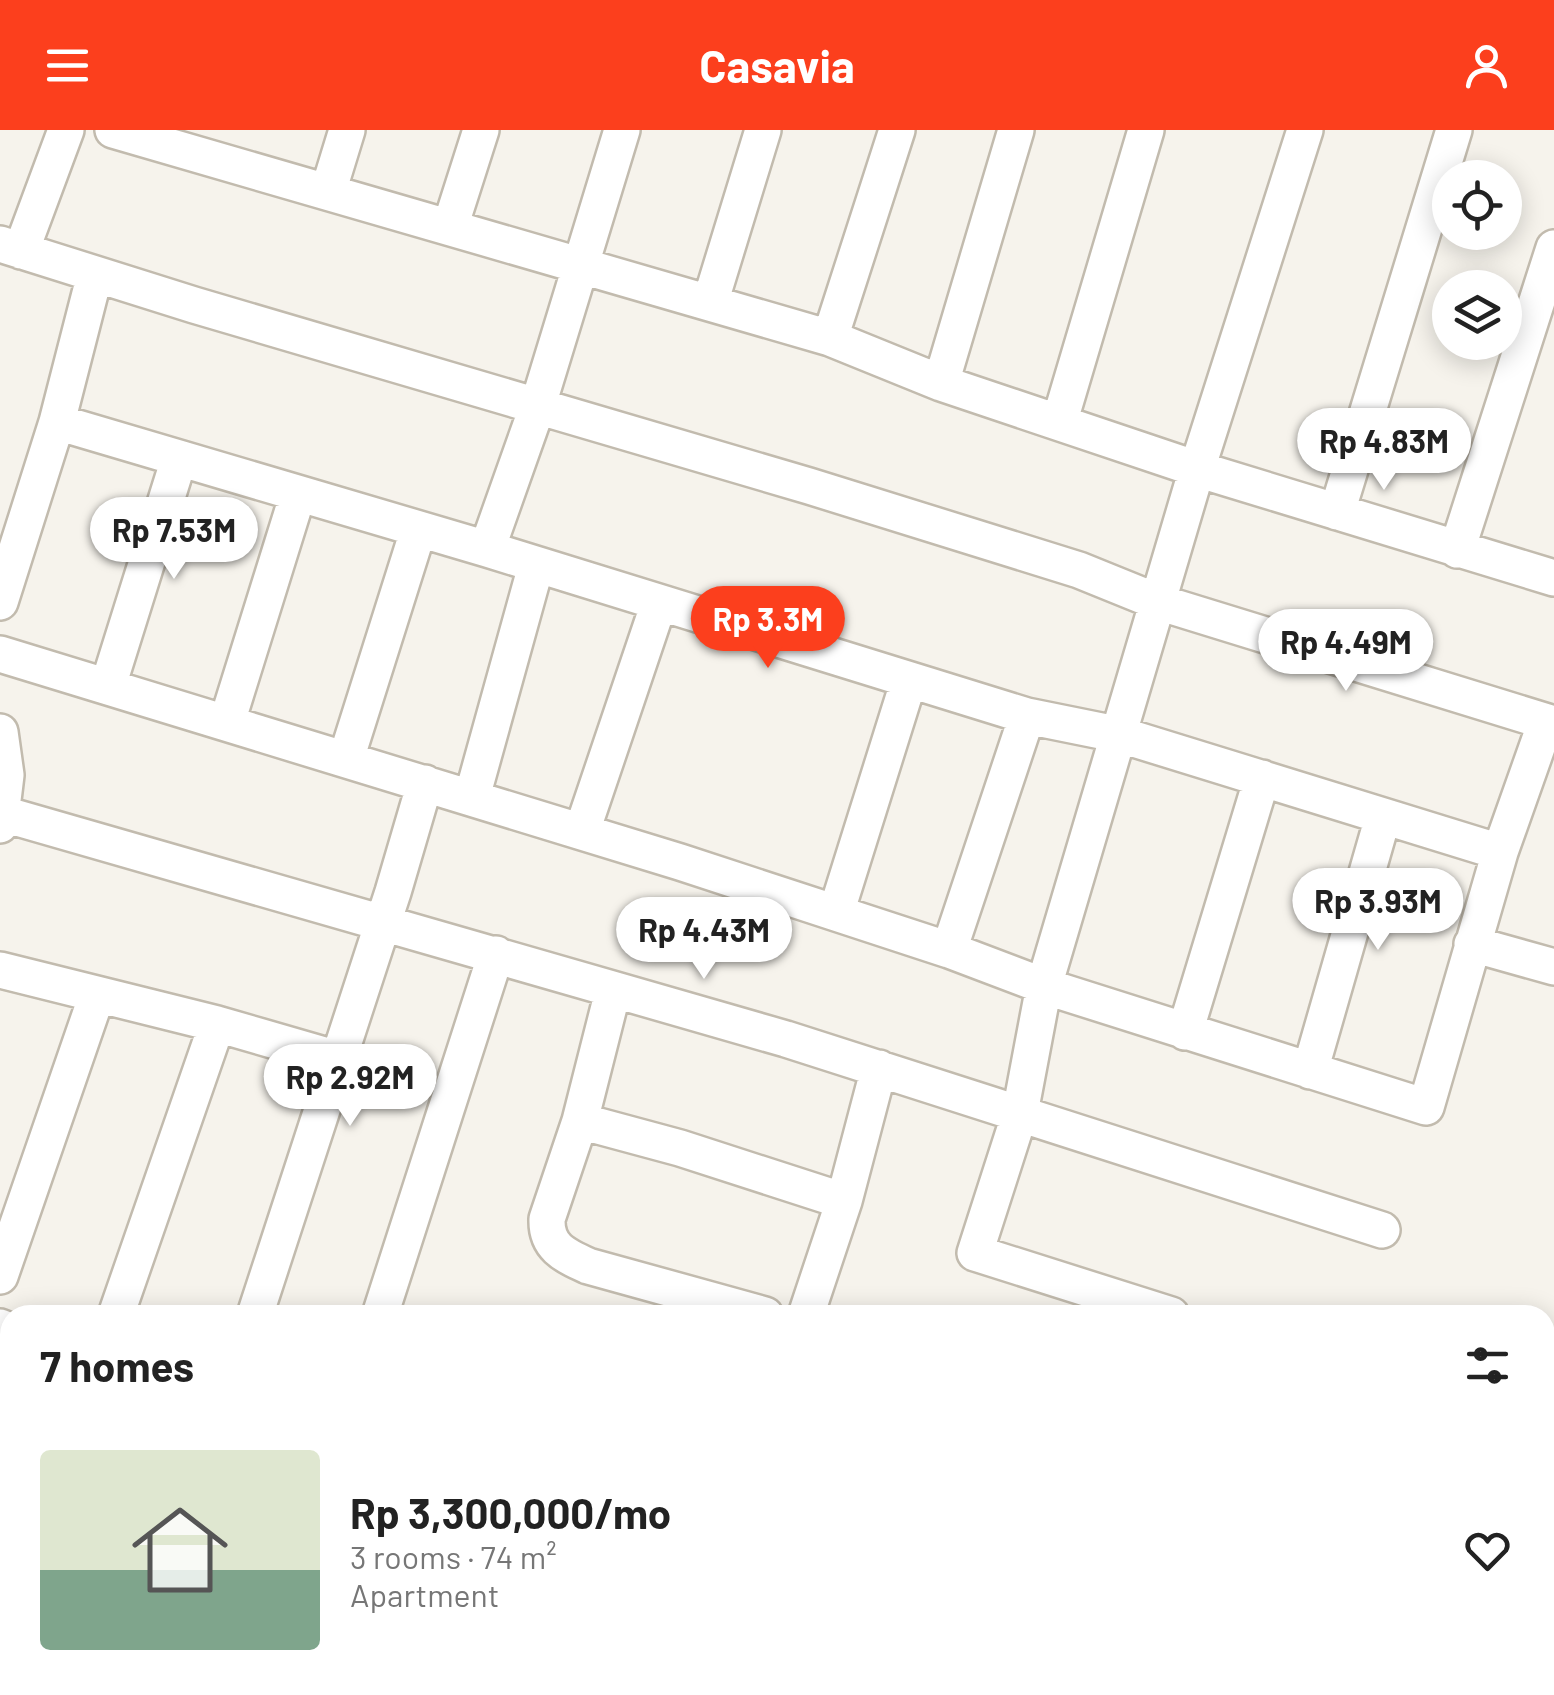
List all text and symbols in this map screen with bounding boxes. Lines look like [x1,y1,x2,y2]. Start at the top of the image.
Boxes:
icon: menu [40,38,95,93]
text: Casavia [699,38,855,92]
icon: person [1459,38,1514,93]
map controls [1432,160,1522,360]
button: locate [1432,160,1522,250]
button: layers [1432,270,1522,360]
pin: Rp 4.83M [1281,408,1487,493]
text: Rp 4.83M [1319,421,1449,459]
pin: Rp 7.53M [71,497,277,582]
text: Rp 7.53M [112,510,236,548]
pin: Rp 3.3M [676,586,860,671]
text: Rp 3.3M [713,599,823,637]
pin: Rp 4.49M [1243,609,1449,694]
text: Rp 4.49M [1280,622,1412,660]
pin: Rp 3.93M [1275,868,1481,953]
text: Rp 3.93M [1314,881,1442,919]
pin: Rp 4.43M [601,897,807,982]
text: Rp 4.43M [638,910,770,948]
pin: Rp 2.92M [247,1044,453,1129]
text: Rp 2.92M [286,1057,414,1095]
icon: filters [1460,1338,1515,1393]
text: 7 homes [40,1340,194,1390]
text: Rp 3,300,000/mo [350,1487,671,1537]
icon: home [120,1490,240,1610]
icon: heart [1460,1523,1515,1578]
text: 3 rooms · 74 m² [350,1537,557,1575]
text: Apartment [350,1575,499,1613]

